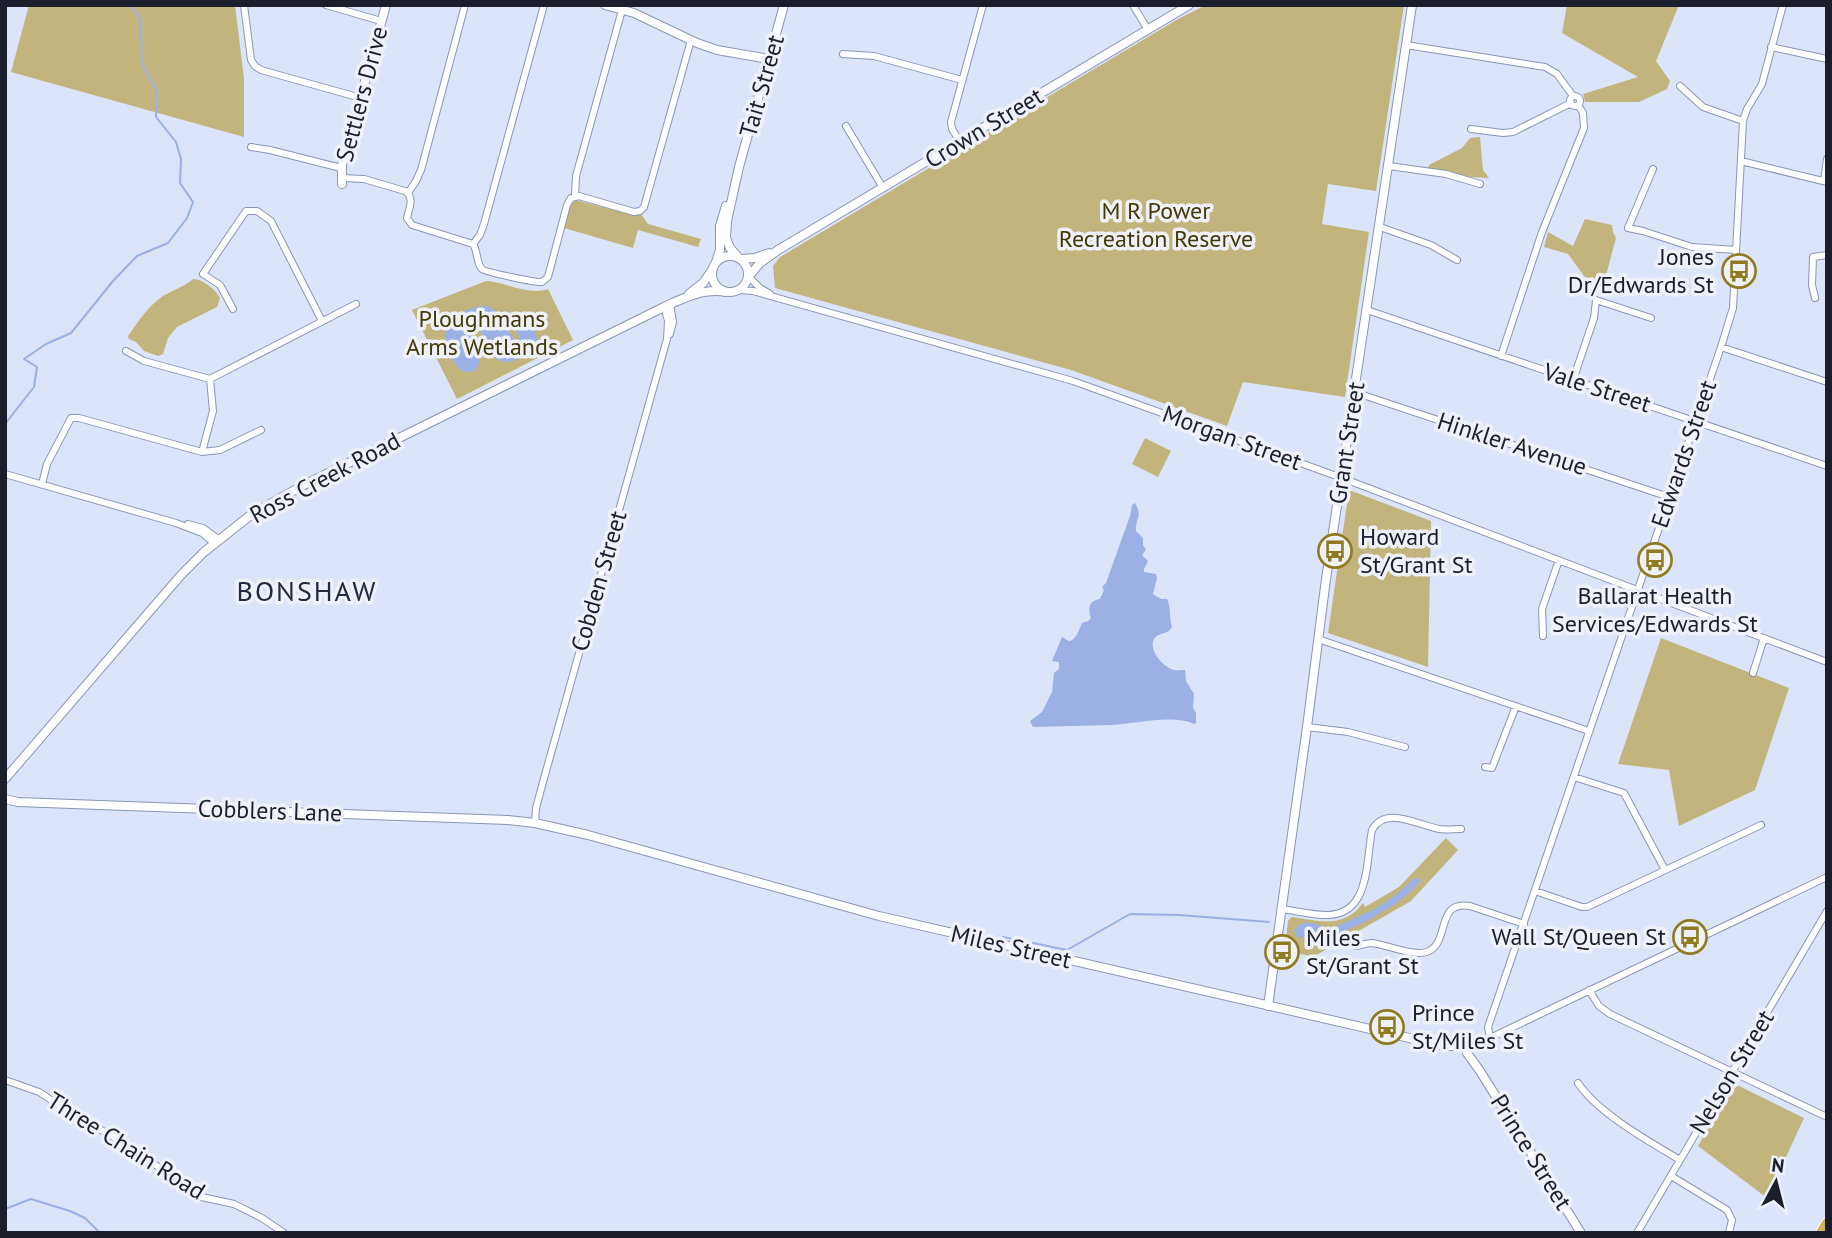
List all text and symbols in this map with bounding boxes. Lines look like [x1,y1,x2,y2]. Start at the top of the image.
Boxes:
street label: Settlers Drive [329,23,394,165]
street label: Tait Street [732,31,791,141]
street label: Crown Street [919,80,1049,175]
park label: M R Power Recreation Reserve [1059,195,1253,254]
place label: Jones Dr/Edwards St [1568,241,1714,300]
bus stop icon: Jones Dr/Edwards St [1720,252,1758,290]
park label: Ploughmans Arms Wetlands [406,303,558,362]
street label: Vale Street [1539,355,1655,419]
street label: Edwards Street [1644,376,1723,532]
street label: Grant Street [1322,379,1371,506]
street label: Morgan Street [1158,398,1306,477]
street label: Hinkler Avenue [1434,405,1591,482]
street label: Ross Creek Road [244,425,405,530]
street label: Cobden Street [564,507,633,655]
place label: Howard St/Grant St [1360,521,1473,580]
bus stop icon: Howard St/Grant St [1316,532,1354,570]
bus stop icon: Ballarat Health Services/Edwards St [1636,541,1674,579]
district label: BONSHAW [237,572,377,609]
place label: Ballarat Health Services/Edwards St [1552,580,1758,639]
street label: Cobblers Lane [197,792,343,829]
street label: Miles Street [948,918,1074,975]
bus stop icon: Wall St/Queen St [1671,918,1709,956]
place label: Wall St/Queen St [1492,921,1666,952]
place label: Miles St/Grant St [1306,922,1419,981]
bus stop icon: Miles St/Grant St [1263,933,1301,971]
place label: Prince St/Miles St [1412,997,1523,1056]
street label: Nelson Street [1682,1004,1781,1139]
bus stop icon: Prince St/Miles St [1368,1008,1406,1046]
street label: Three Chain Road [41,1085,211,1207]
street label: Prince Street [1484,1088,1579,1215]
north arrow [1741,1147,1811,1217]
text: N [1770,1152,1786,1178]

